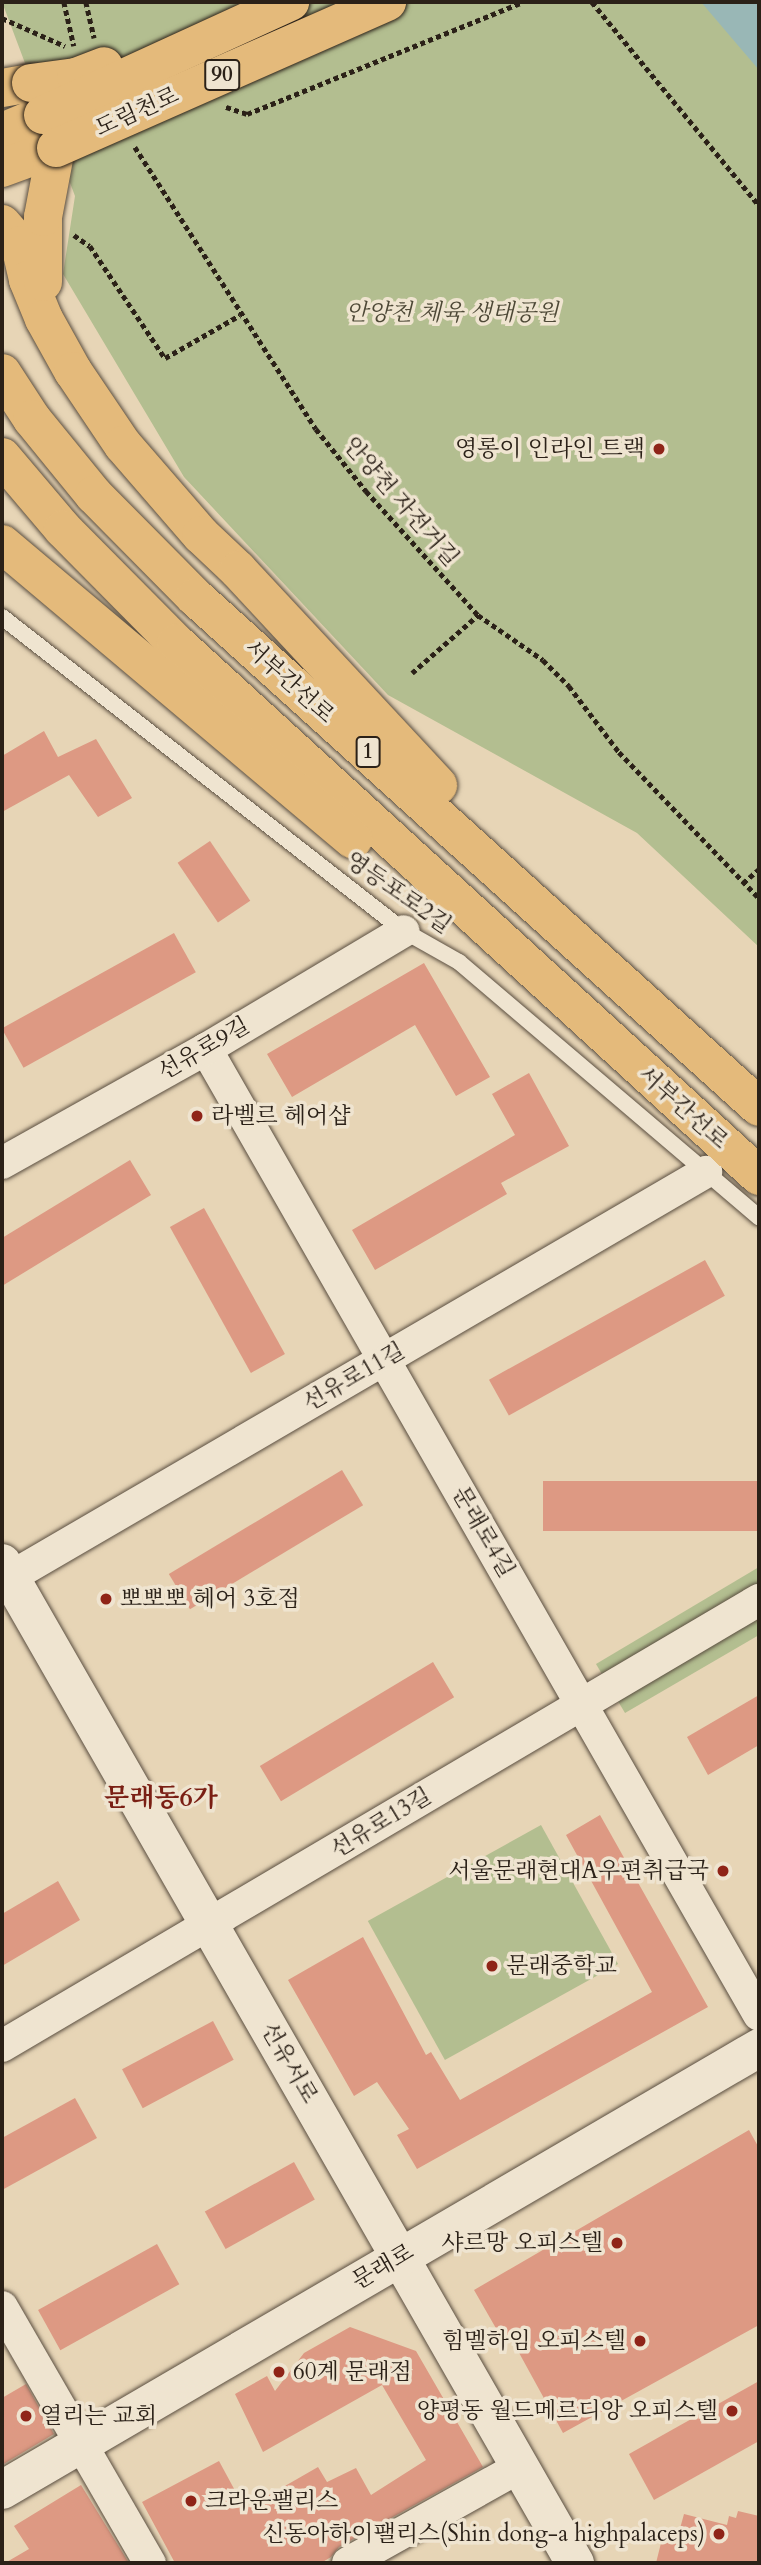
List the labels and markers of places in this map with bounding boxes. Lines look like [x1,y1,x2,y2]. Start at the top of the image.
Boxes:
place label: 영롱이 인라인 트랙 [455,435,645,463]
marker: 영롱이 인라인 트랙 [651,441,667,457]
place label: 라벨르 헤어샵 [211,1102,350,1130]
marker: 라벨르 헤어샵 [189,1108,205,1124]
place label: 뽀뽀뽀 헤어 3호점 [120,1585,300,1613]
marker: 뽀뽀뽀 헤어 3호점 [98,1591,114,1607]
place label: 서울문래현대A우편취급국 [448,1857,709,1885]
marker: 서울문래현대A우편취급국 [715,1863,731,1879]
place label: 문래중학교 [506,1952,617,1980]
marker: 문래중학교 [484,1958,500,1974]
place label: 샤르망 오피스텔 [441,2229,603,2257]
marker: 샤르망 오피스텔 [609,2235,625,2251]
place label: 힘멜하임 오피스텔 [442,2327,626,2355]
marker: 힘멜하임 오피스텔 [632,2333,648,2349]
place label: 60계 문래점 [293,2358,412,2386]
marker: 60계 문래점 [271,2364,287,2380]
place label: 양평동 월드메르디앙 오피스텔 [417,2397,718,2425]
place label: 열리는 교회 [40,2402,157,2430]
marker: 양평동 월드메르디앙 오피스텔 [724,2403,740,2419]
marker: 열리는 교회 [18,2408,34,2424]
place label: 크라운팰리스 [205,2487,338,2515]
marker: 크라운팰리스 [183,2493,199,2509]
place label: 신동아하이팰리스(Shin dong-a highpalaceps) [262,2520,705,2548]
marker: 신동아하이팰리스(Shin dong-a highpalaceps) [711,2526,727,2542]

